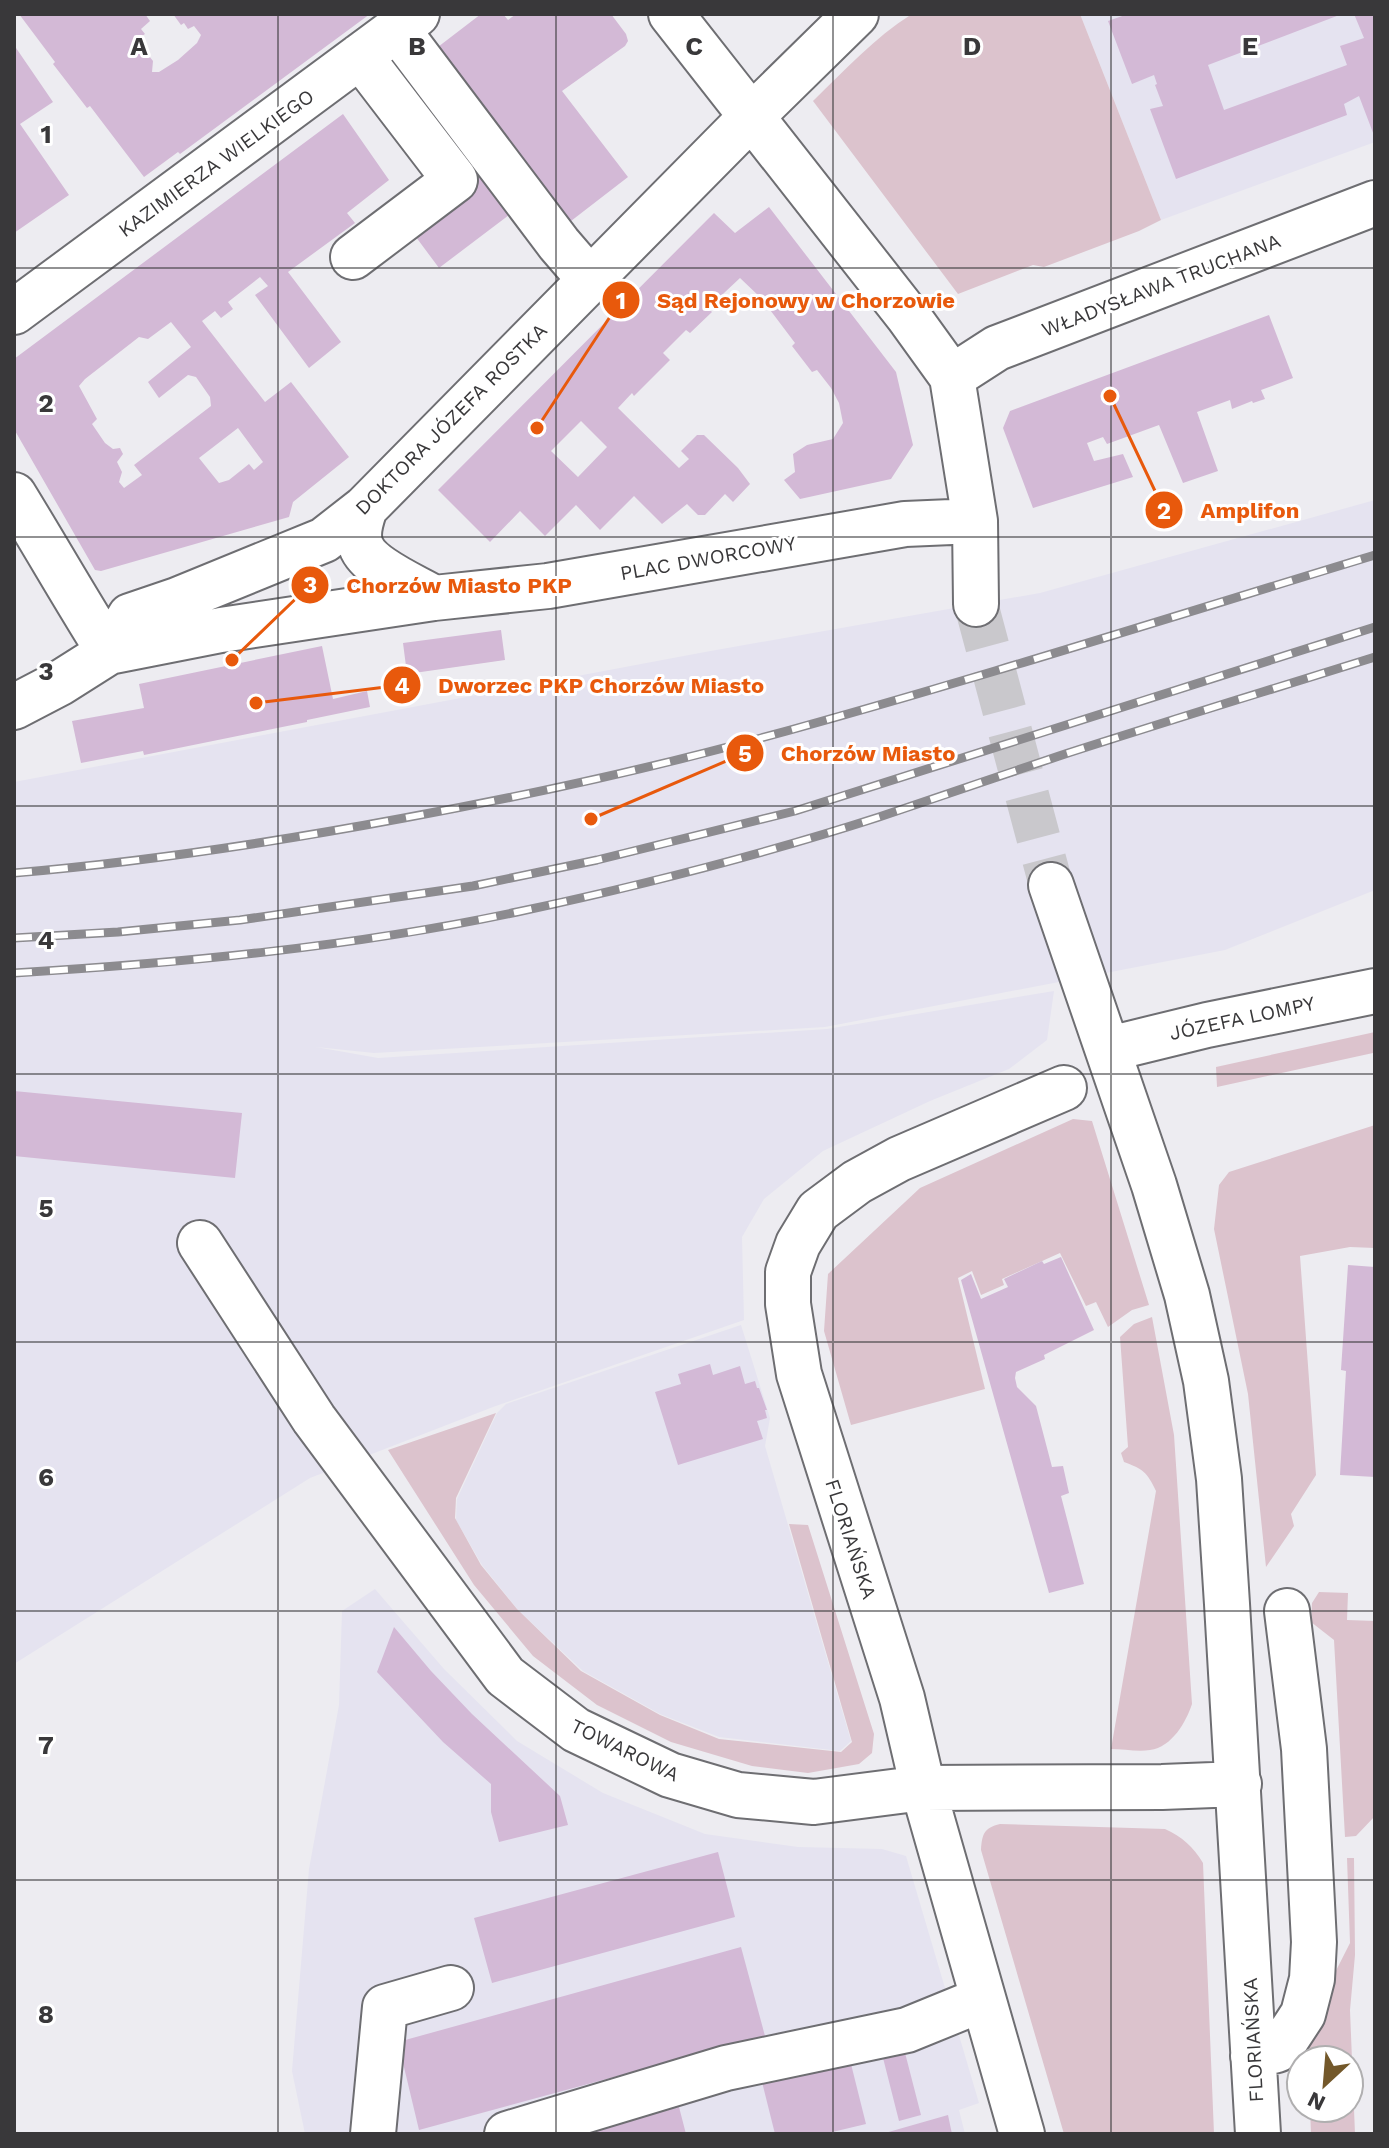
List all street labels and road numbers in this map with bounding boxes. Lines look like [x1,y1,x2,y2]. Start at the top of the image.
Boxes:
street label: KAZIMIERZA WIELKIEGO [113,84,319,242]
street label: WŁADYSŁAWA TRUCHANA [1038,228,1284,342]
street label: DOKTORA JÓZEFA ROSTKA [350,318,552,520]
street label: PLAC DWORCOWY [618,531,798,585]
street label: JÓZEFA LOMPY [1167,991,1318,1045]
street label: FLORIAŃSKA [820,1476,882,1602]
street label: TOWAROWA [567,1713,683,1787]
street label: FLORIAŃSKA [1238,1977,1268,2103]

